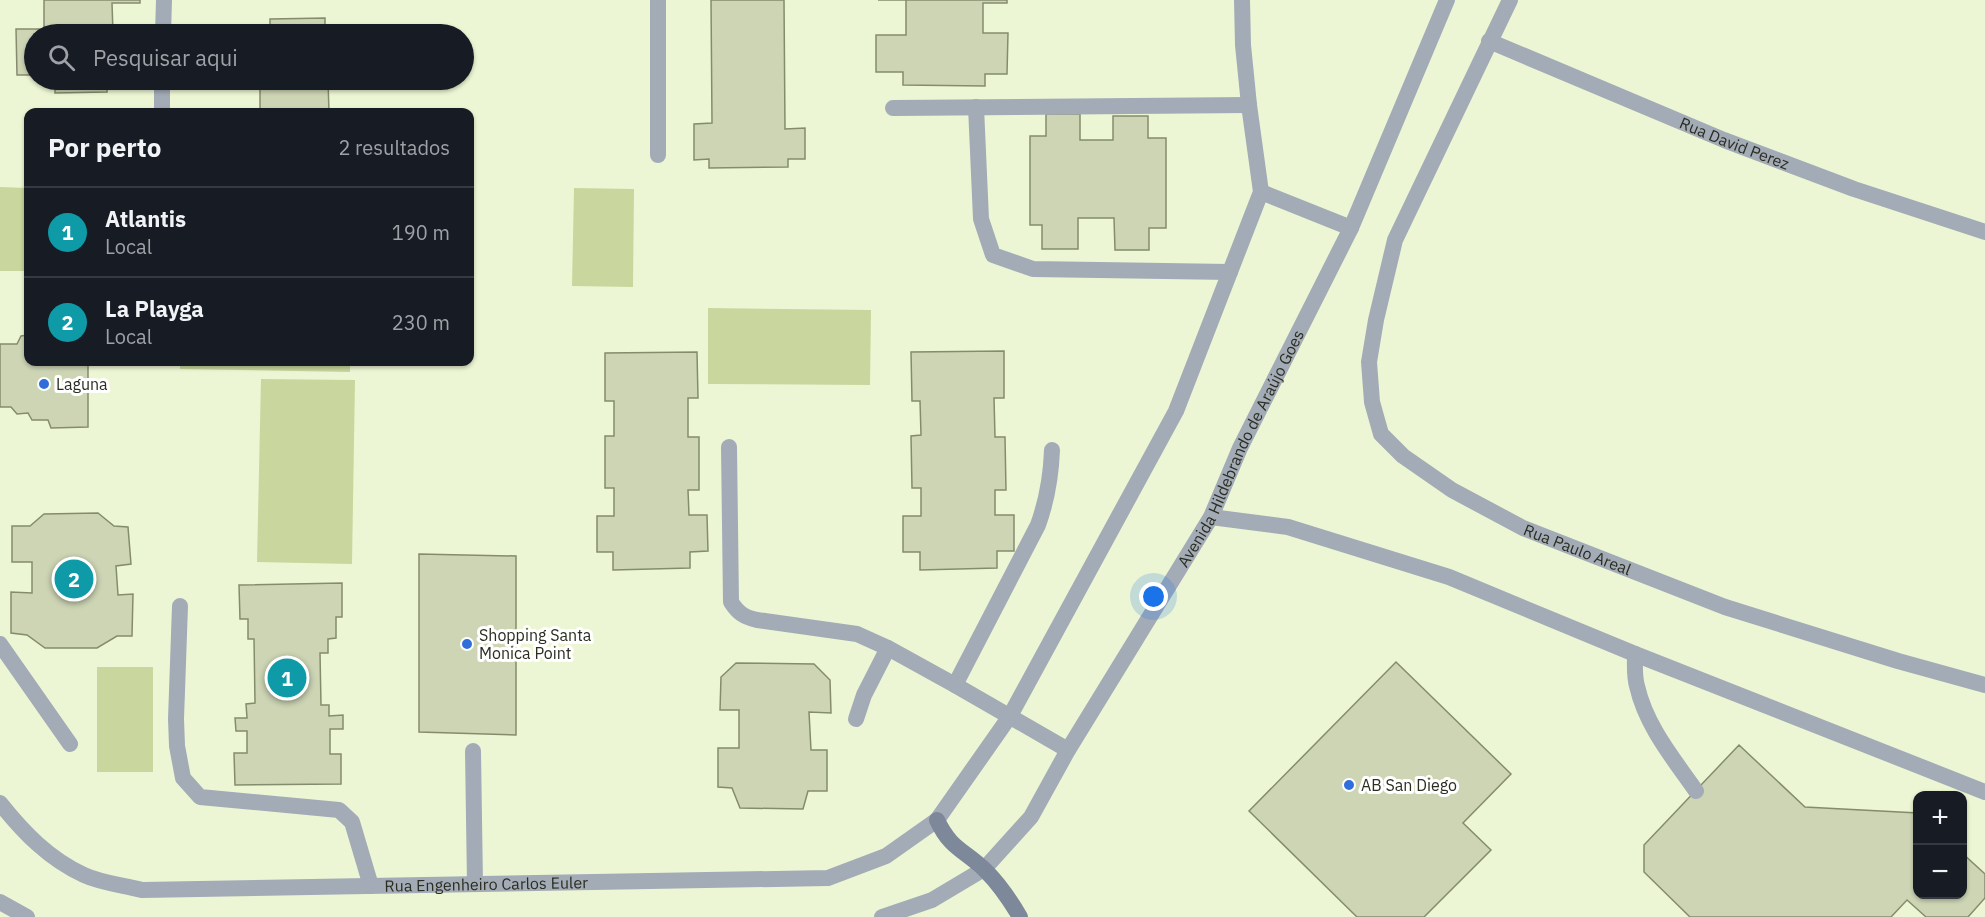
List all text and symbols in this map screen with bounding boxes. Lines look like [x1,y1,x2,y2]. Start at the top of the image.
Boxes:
search box [24,24,474,90]
icon: search [45,41,78,74]
text: Pesquisar aqui [93,43,238,72]
street label: Rua David Perez [1677,113,1792,174]
text: Por perto [48,130,161,164]
text: 2 resultados [338,134,450,161]
text: Atlantis [105,204,186,233]
text: 1 [62,219,74,246]
text: 190 m [392,219,450,246]
text: Local [105,233,152,260]
text: La Playga [105,294,204,323]
text: 2 [62,309,74,336]
text: 230 m [392,309,450,336]
text: Local [105,323,152,350]
street label: Avenida Hildebrando de Araújo Goes [1173,326,1308,571]
place label: Laguna [56,374,108,394]
marker: Laguna [37,377,51,391]
street label: Rua Paulo Areal [1521,519,1634,579]
pin: 2 [54,556,94,602]
your location [1139,582,1168,611]
place label: Shopping Santa Monica Point [479,625,592,663]
marker: Shopping Santa Monica Point [460,637,474,651]
pin: 1 [268,656,306,700]
place label: AB San Diego [1361,775,1457,795]
marker: AB San Diego [1342,778,1356,792]
map controls [1913,791,1967,899]
button: + [1913,791,1967,845]
button: − [1913,845,1967,899]
street label: Rua Engenheiro Carlos Euler [384,872,588,896]

